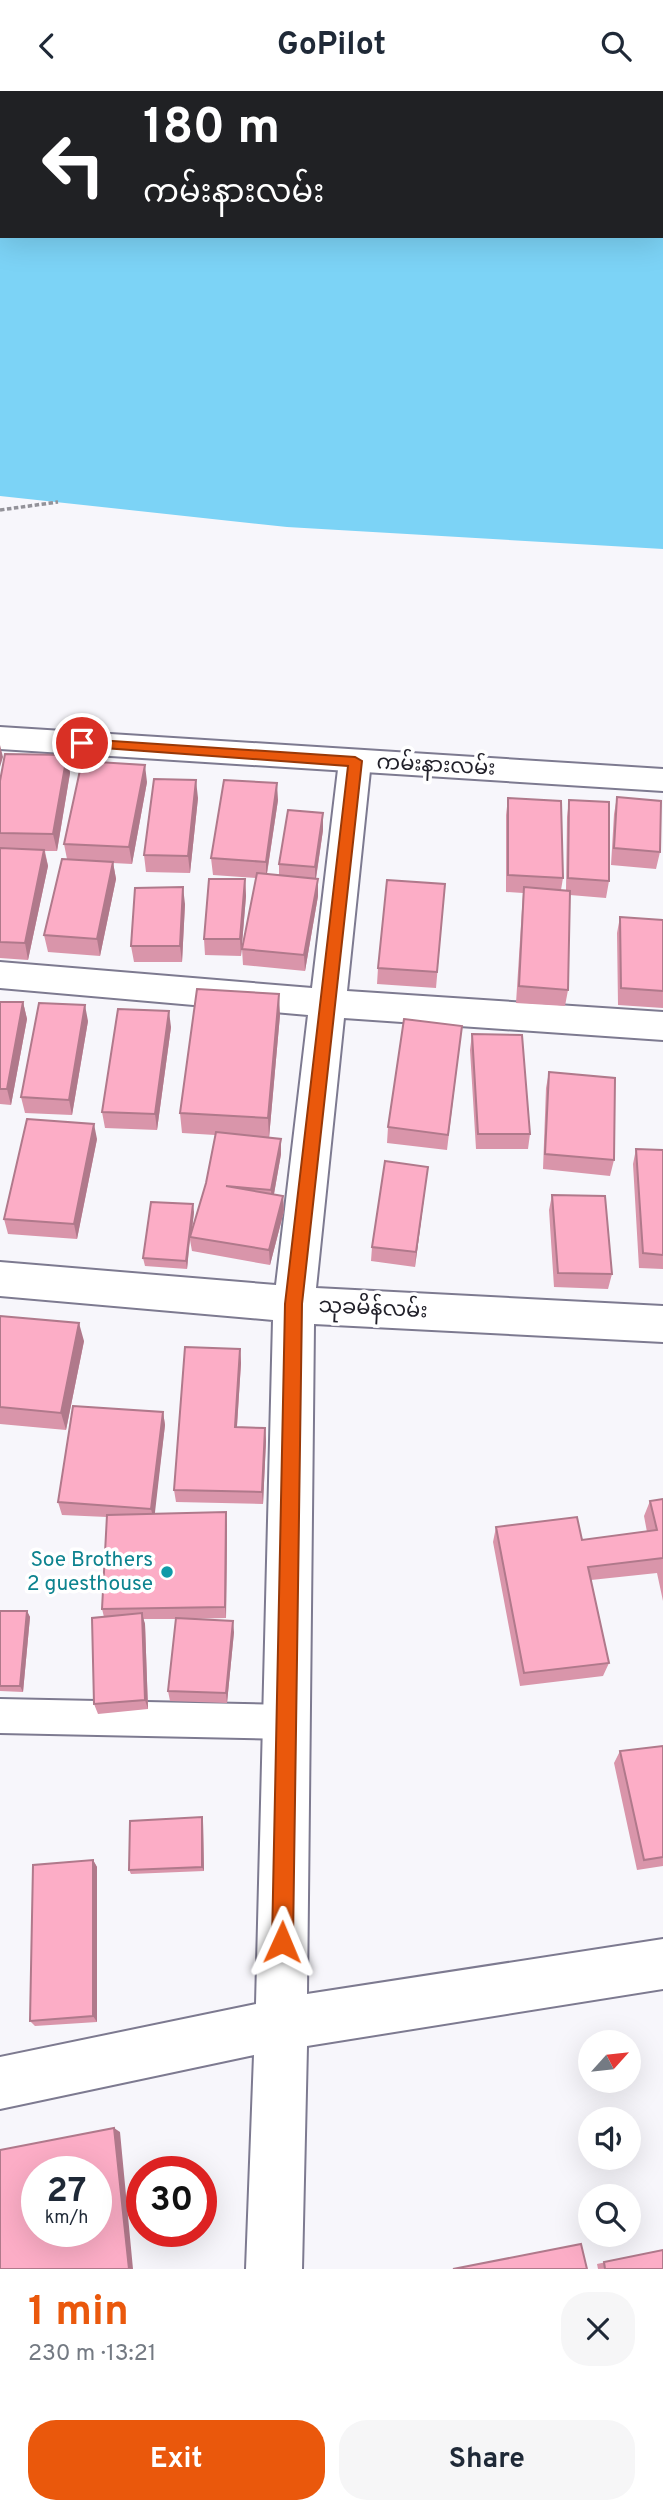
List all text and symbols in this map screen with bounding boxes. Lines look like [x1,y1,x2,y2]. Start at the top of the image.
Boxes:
text: GoPilot [277,26,386,66]
icon: back [28,27,66,65]
icon: search [597,27,635,65]
text: 180 m [143,99,280,161]
icon: left [28,119,119,210]
text: ကမ်းနားလမ်း [143,174,324,214]
pin [52,713,112,773]
icon: arrive [63,724,101,762]
street label: ကမ်းနားလမ်း [376,745,496,785]
street label: သုခမိန်လမ်း [318,1289,428,1327]
place label: Soe Brothers 2 guesthouse [27,1547,153,1598]
marker: Soe Brothers 2 guesthouse [159,1564,175,1580]
position arrow [245,1905,319,1979]
north arrow [578,2030,640,2093]
map controls [578,2030,641,2247]
button: sound [578,2107,641,2170]
speed limit sign: 30 [126,2156,217,2247]
text: 27 [47,2170,86,2214]
button: search [578,2184,641,2247]
text: km/h [45,2207,88,2230]
text: 1 min [28,2287,129,2340]
button: close [561,2292,635,2366]
text: 230 m · 13:21 [28,2340,156,2369]
button: Exit [28,2420,325,2500]
button: Share [339,2420,635,2500]

